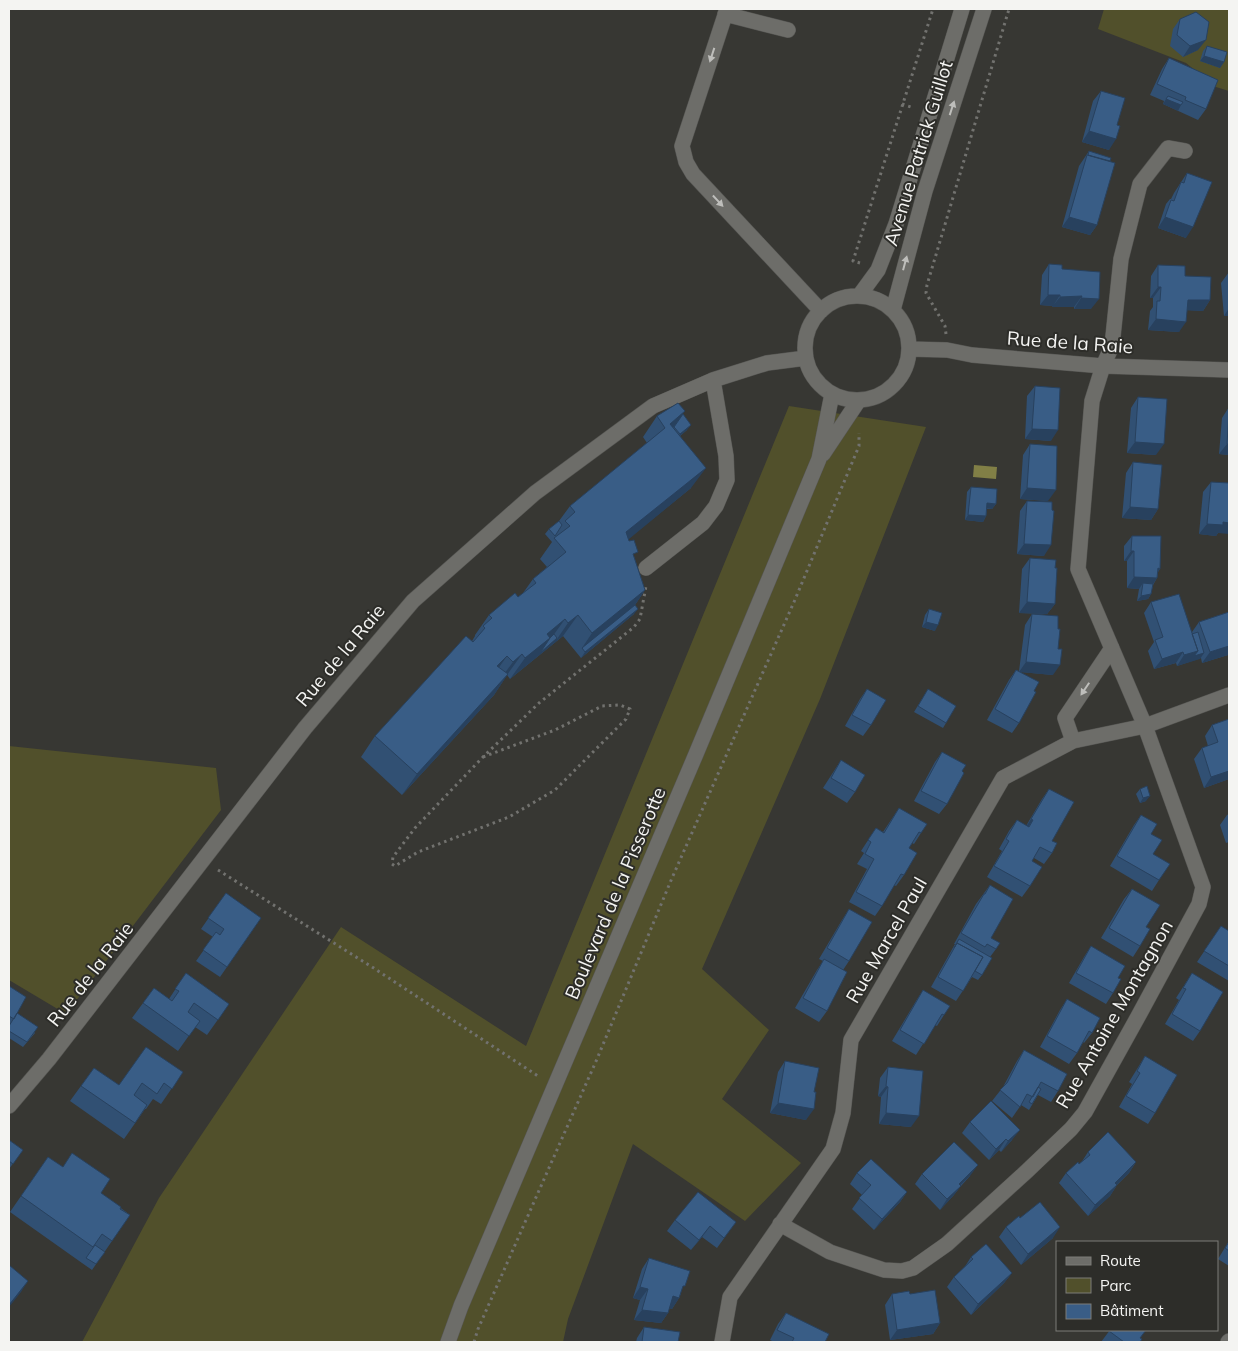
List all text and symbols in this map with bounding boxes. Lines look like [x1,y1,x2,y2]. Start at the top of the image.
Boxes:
one-way arrow [708,48,716,63]
street label: Avenue Patrick Guillot [878,57,958,249]
one-way arrow [949,100,956,115]
one-way arrow [712,194,724,206]
one-way arrow [901,256,909,271]
street label: Rue de la Raie [1006,326,1134,358]
street label: Rue de la Raie [290,599,390,711]
one-way arrow [1080,682,1090,695]
street label: Boulevard de la Pisserotte [559,783,671,1003]
street label: Rue Marcel Paul [840,873,932,1007]
street label: Rue Antoine Montagnon [1050,915,1178,1113]
street label: Rue de la Raie [42,917,138,1031]
legend [1056,1241,1218,1331]
text: Route [1100,1251,1141,1270]
text: Parc [1100,1276,1131,1295]
text: Bâtiment [1100,1301,1163,1320]

